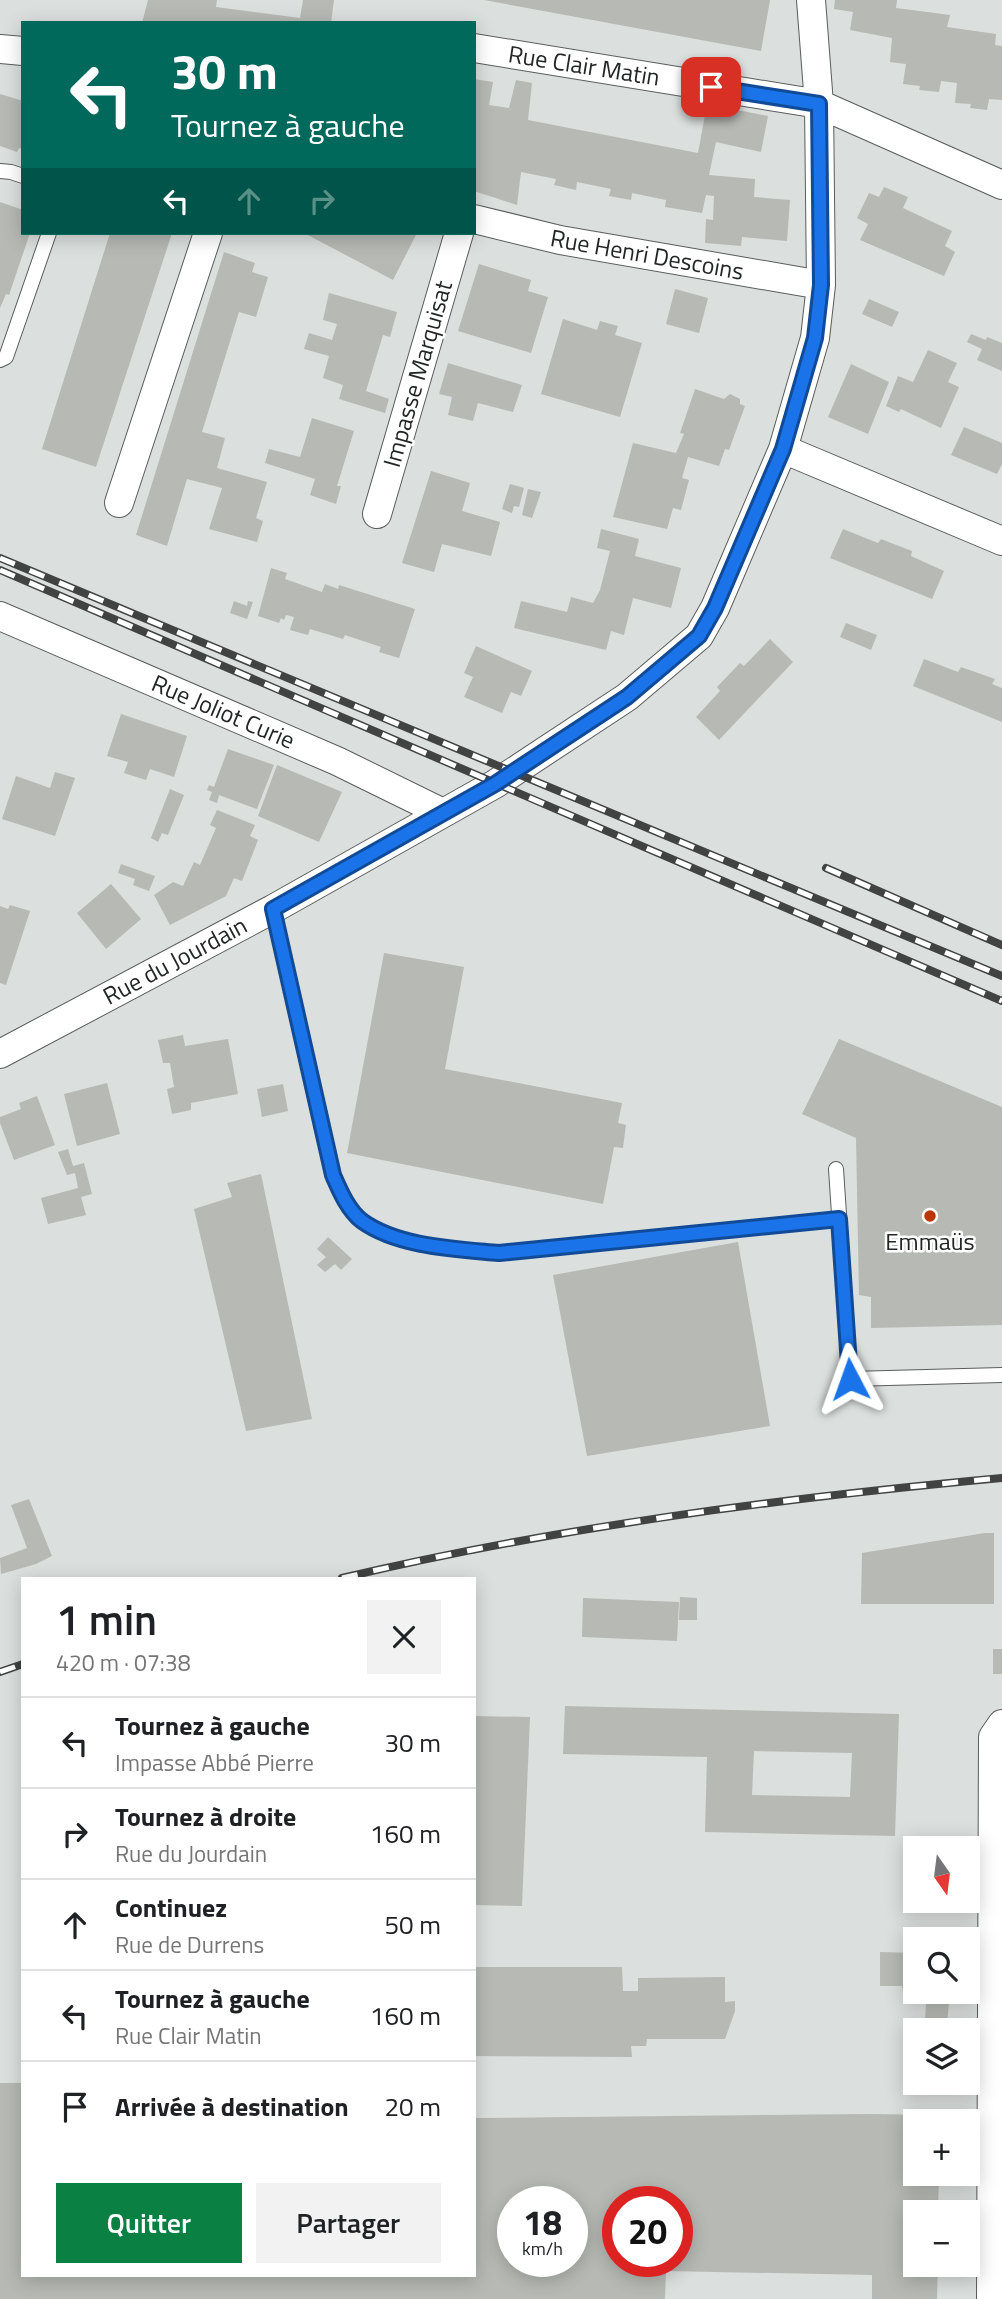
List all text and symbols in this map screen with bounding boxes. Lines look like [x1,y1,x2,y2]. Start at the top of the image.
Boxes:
text: 30 m [171,33,278,108]
street label: Rue Clair Matin [506,35,663,95]
icon: left [56,49,147,140]
pin [681,57,741,117]
icon: arrive [692,68,730,106]
text: Tournez à gauche [171,101,405,149]
icon: left [157,182,195,220]
icon: ahead [230,182,268,220]
icon: right [303,182,341,220]
street label: Rue Henri Descoins [548,219,747,289]
street label: Impasse Marquisat [373,276,461,471]
street label: Rue Joliot Curie [146,665,301,757]
street label: Rue du Jourdain [96,907,253,1013]
marker: Emmaüs [922,1208,938,1224]
place label: Emmaüs [885,1223,975,1259]
position arrow [813,1342,887,1416]
text: 1 min [56,1587,157,1651]
button: close [367,1600,441,1674]
text: 420 m · 07:38 [56,1645,191,1680]
text: Tournez à gauche [115,1706,310,1745]
text: 30 m [384,1723,441,1762]
icon: left [56,1724,94,1762]
text: Impasse Abbé Pierre [115,1745,314,1780]
text: Tournez à droite [115,1797,296,1836]
text: 160 m [370,1814,441,1853]
icon: right [56,1815,94,1853]
text: Rue du Jourdain [115,1836,267,1871]
north arrow [903,1836,980,1913]
map controls [903,1836,980,2277]
text: Continuez [115,1888,227,1927]
text: 50 m [384,1905,441,1944]
icon: ahead [56,1906,94,1944]
text: Rue de Durrens [115,1927,264,1962]
button: search [903,1927,980,2004]
text: Tournez à gauche [115,1979,310,2018]
text: 160 m [370,1996,441,2035]
icon: left [56,1997,94,2035]
text: Rue Clair Matin [115,2018,262,2053]
button: layers [903,2018,980,2095]
text: Arrivée à destination [115,2087,349,2126]
text: 20 m [384,2087,441,2126]
icon: arrive [56,2088,94,2126]
button: + [903,2109,980,2186]
button: Quitter [56,2183,242,2263]
button: Partager [256,2183,441,2263]
speed limit sign: 20 [602,2186,693,2277]
text: 18 [523,2195,562,2249]
button: − [903,2200,980,2277]
text: km/h [522,2235,563,2262]

